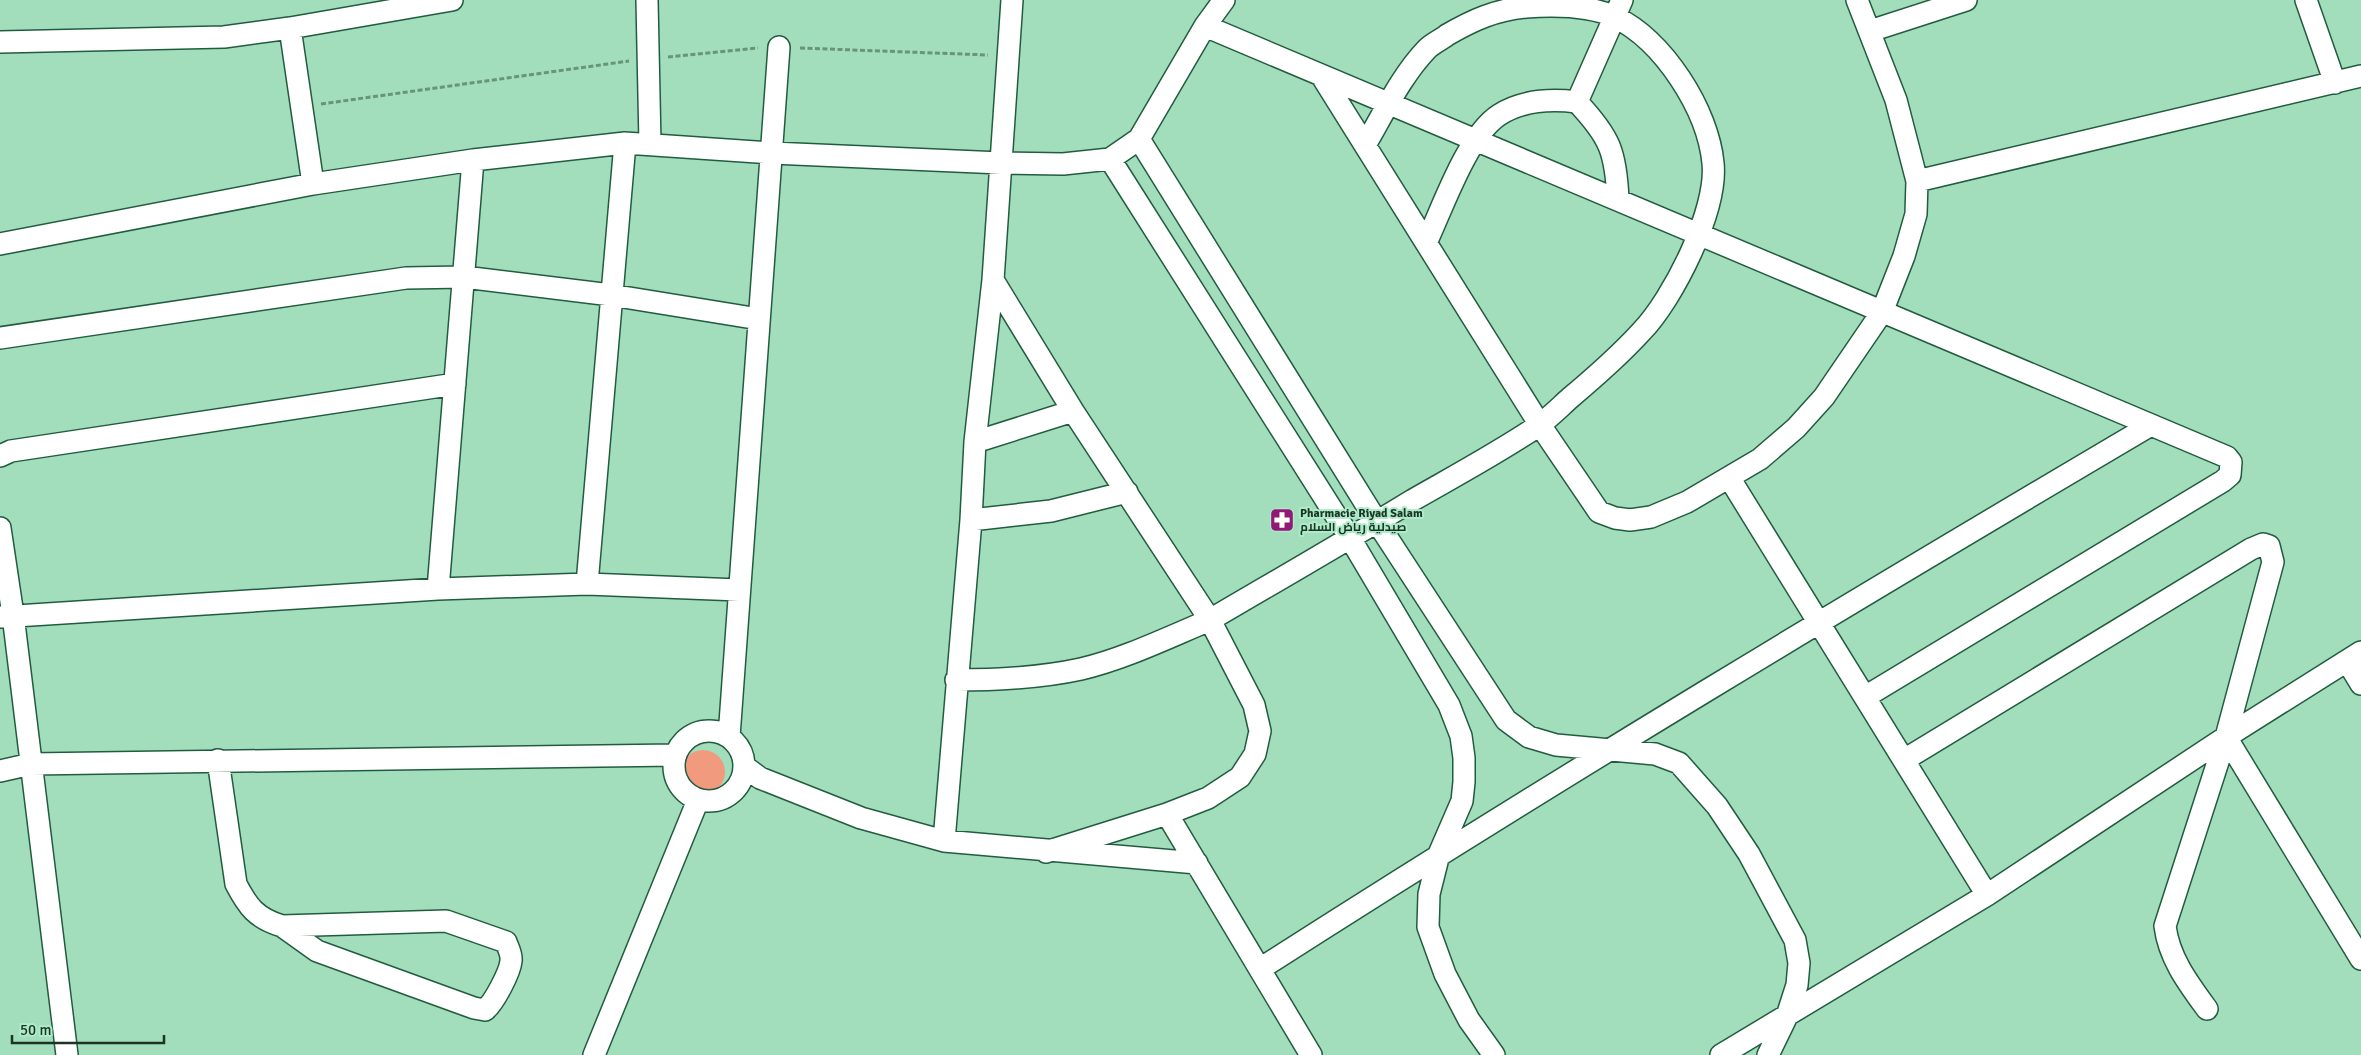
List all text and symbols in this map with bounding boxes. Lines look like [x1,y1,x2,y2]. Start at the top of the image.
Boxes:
place label: Pharmacie Riyad Salam صيدلية رياض السلام [1300,506,1423,535]
pharmacy icon: Pharmacie Riyad Salam صيدلية رياض السلام [1269,507,1295,533]
scale bar [12,1012,165,1044]
text: 50 m [20,1021,51,1039]

